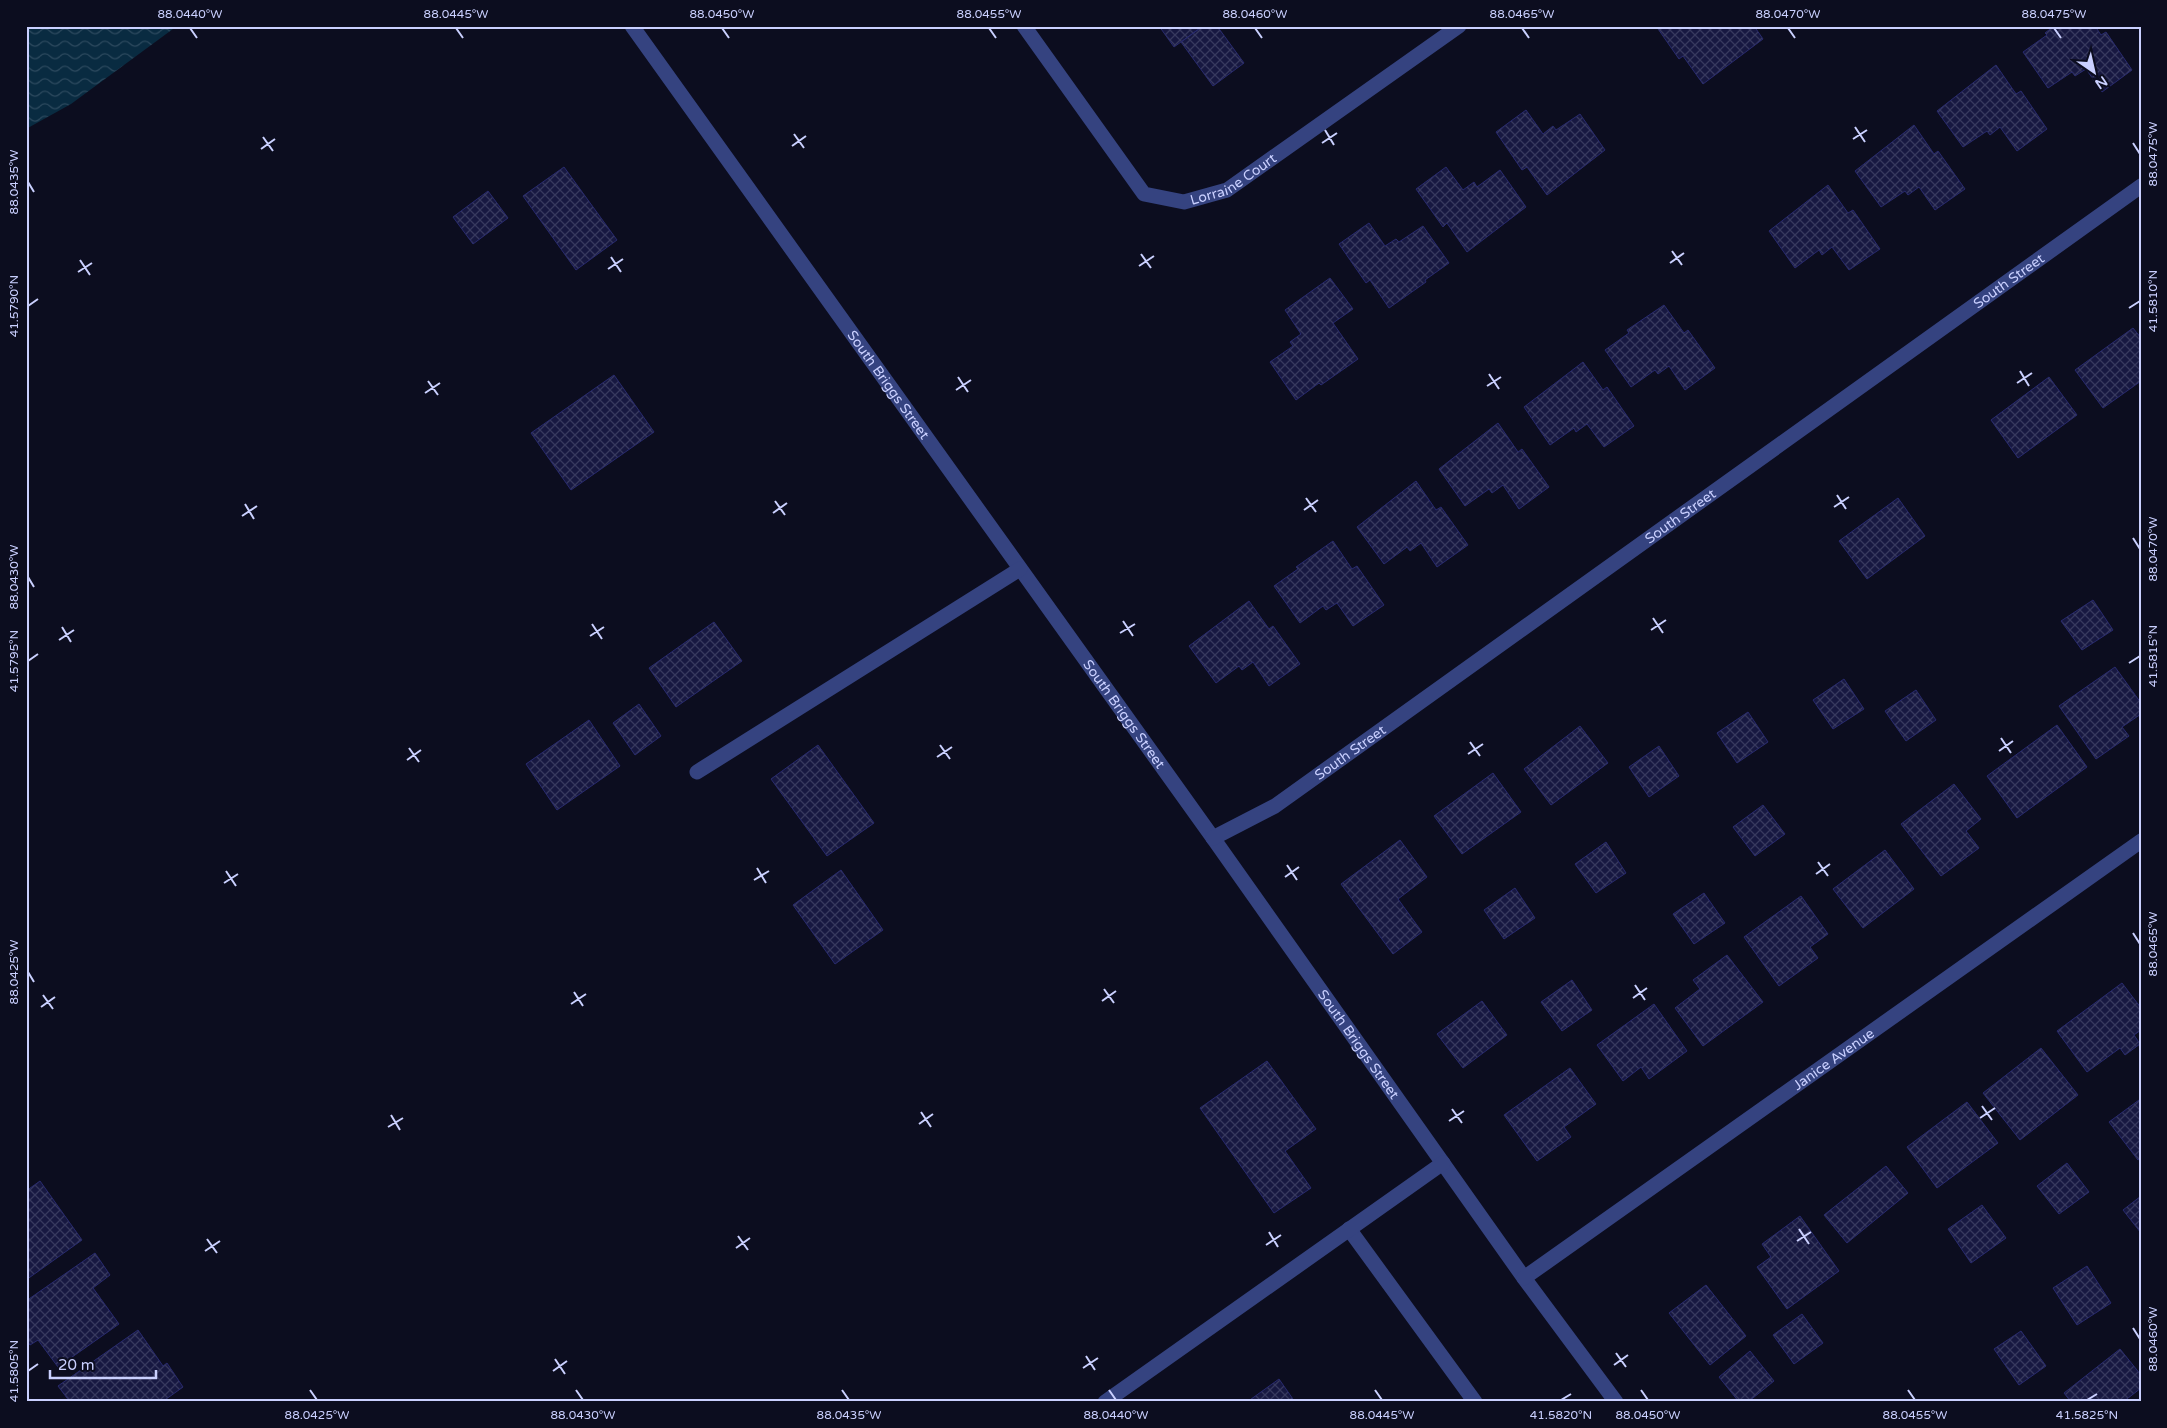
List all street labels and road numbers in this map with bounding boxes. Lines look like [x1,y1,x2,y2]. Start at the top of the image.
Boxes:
street label: Lorraine Court [1188,149,1280,208]
street label: South Street [1970,249,2048,312]
street label: South Briggs Street [844,327,934,443]
street label: South Street [1641,484,1719,547]
street label: South Briggs Street [1080,656,1169,772]
street label: South Street [1311,721,1389,783]
street label: South Briggs Street [1314,986,1404,1103]
street label: Janice Avenue [1789,1024,1877,1094]

